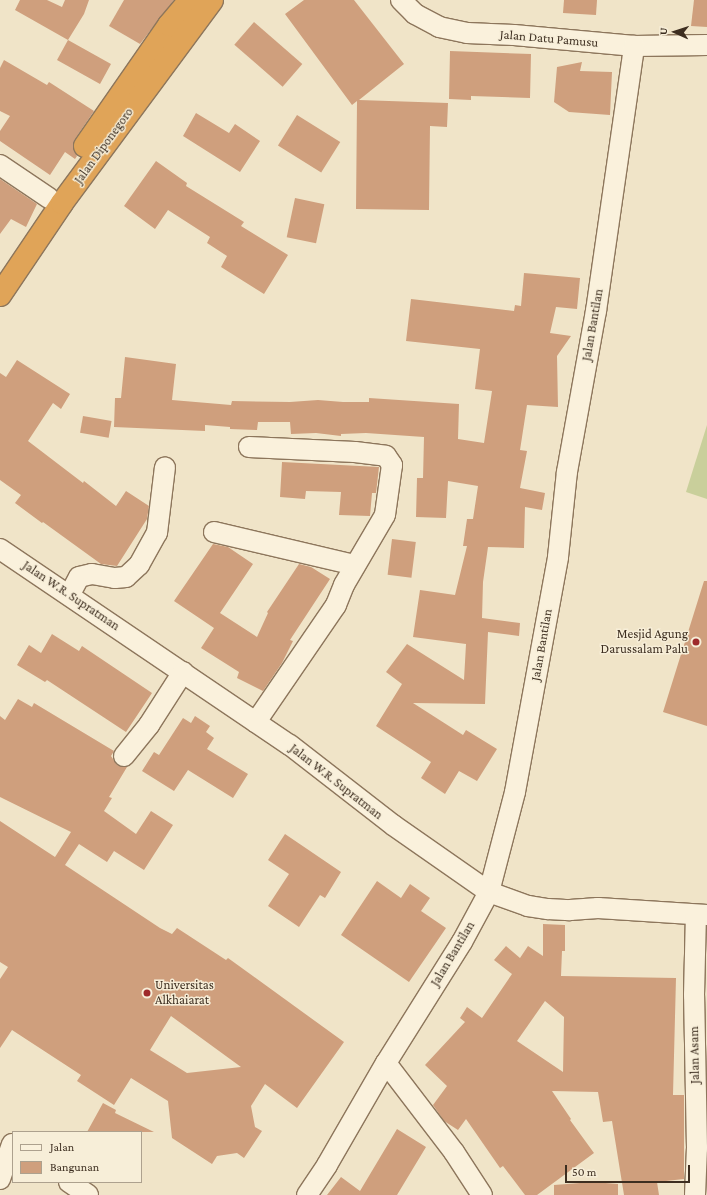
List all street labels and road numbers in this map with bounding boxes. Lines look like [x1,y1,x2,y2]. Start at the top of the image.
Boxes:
street label: Jalan Datu Pamusu [499,27,599,51]
street label: Jalan Diponegoro [71,105,137,187]
street label: Jalan Bantilan [579,288,607,362]
street label: Jalan W.R. Supratman [19,558,123,634]
street label: Jalan Bantilan [528,608,556,682]
street label: Jalan W.R. Supratman [286,741,386,823]
street label: Jalan Bantilan [428,919,478,989]
street label: Jalan Asam [687,1026,703,1084]

